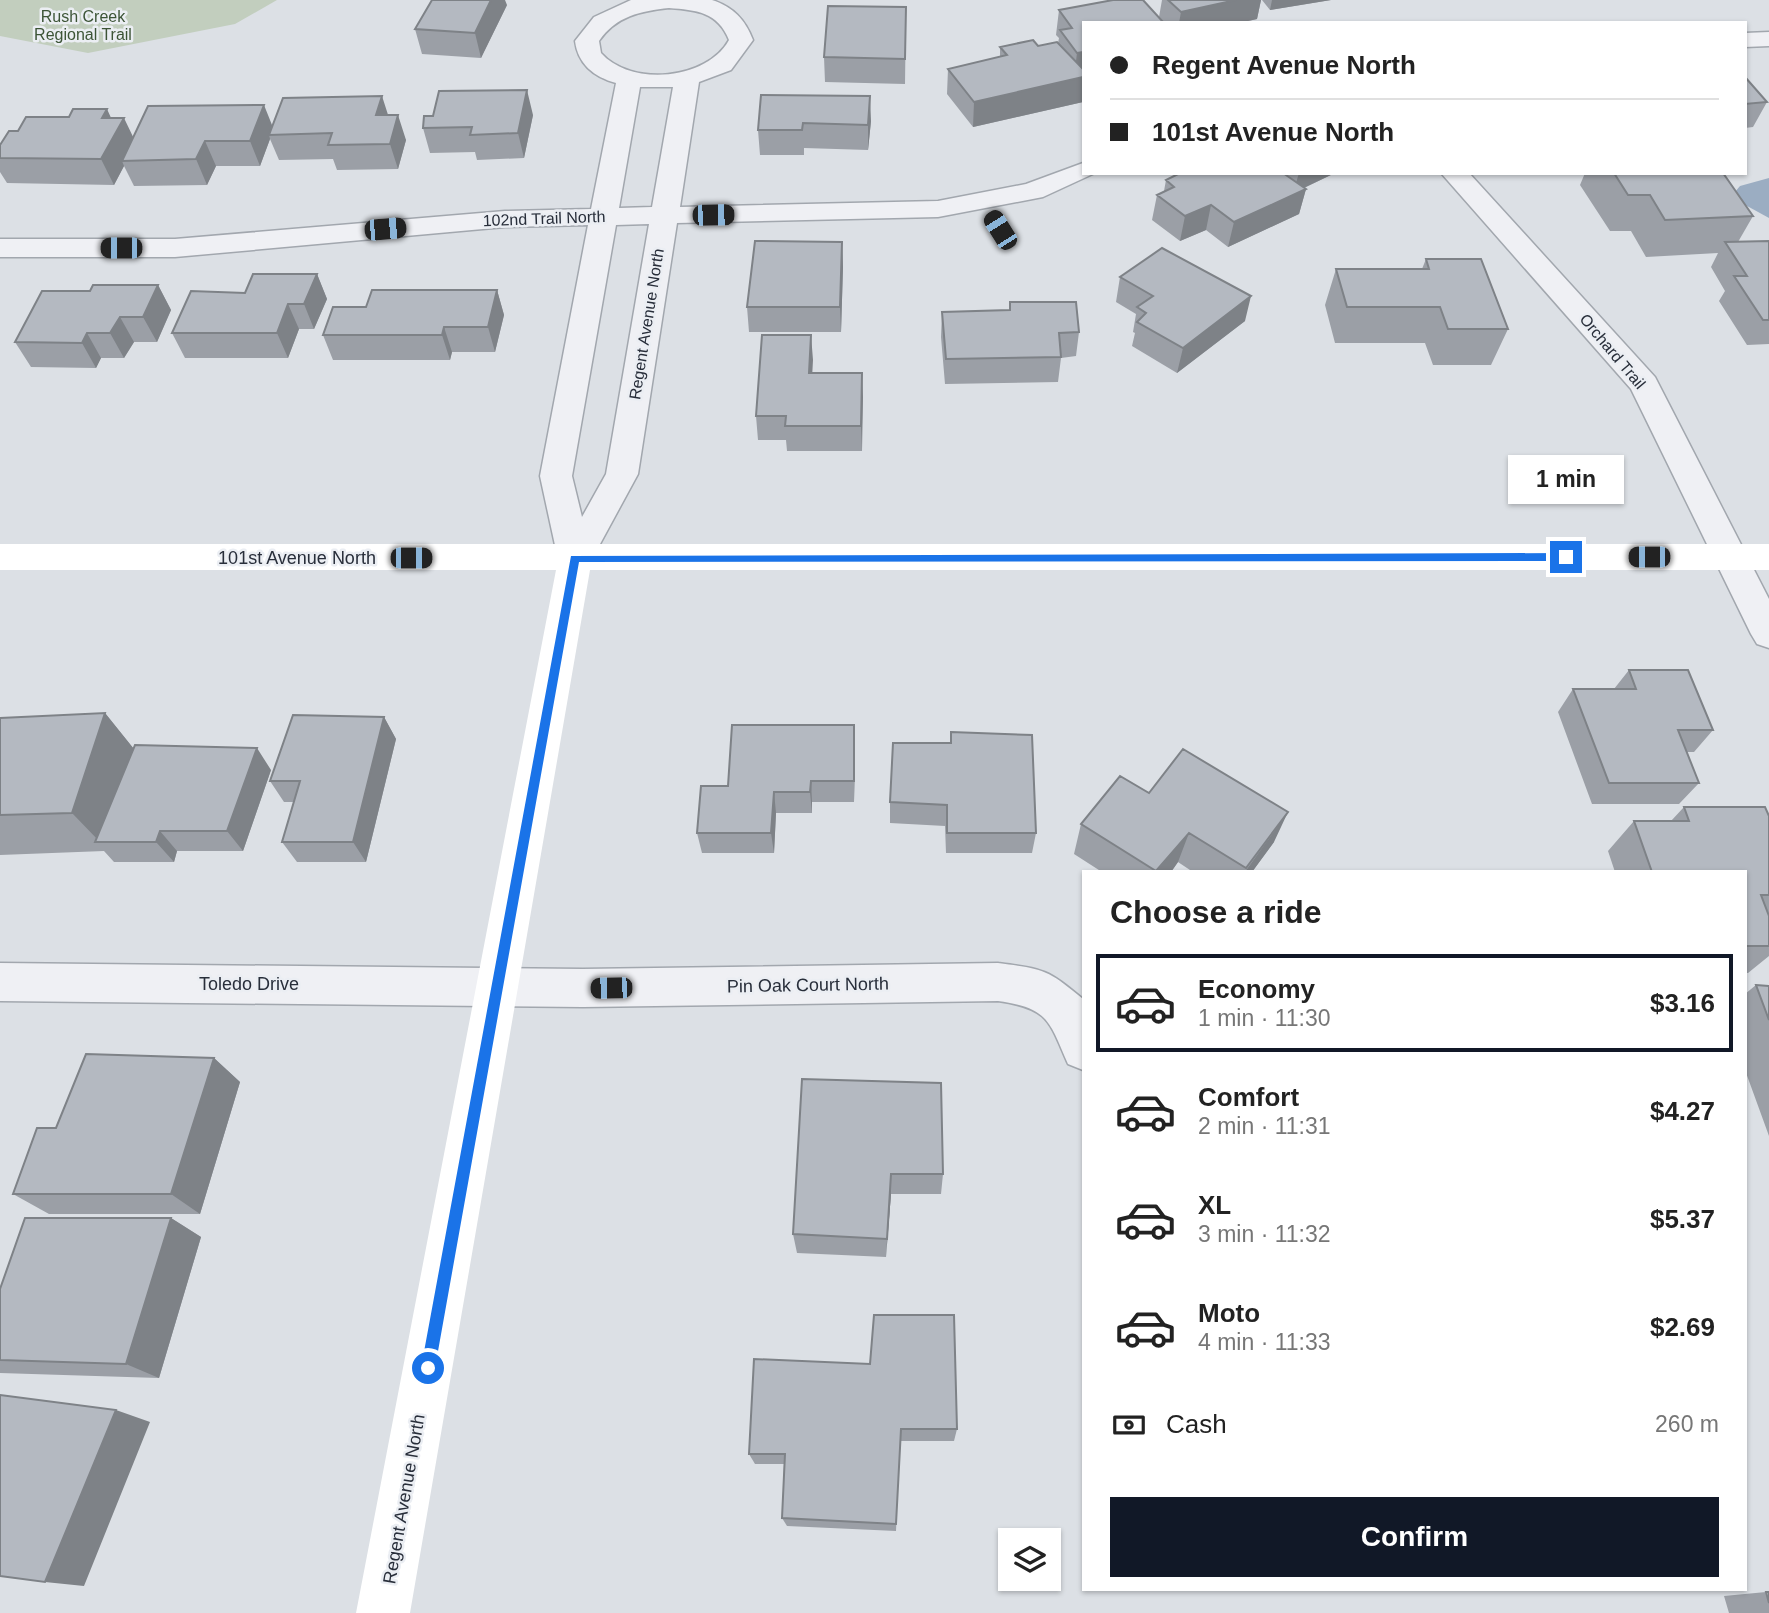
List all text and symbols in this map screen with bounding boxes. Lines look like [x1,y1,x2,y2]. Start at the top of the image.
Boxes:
park label: Rush Creek Regional Trail [34,8,132,43]
text: Regent Avenue North [1152,50,1416,80]
text: 101st Avenue North [1152,117,1394,147]
car [692,204,735,226]
car [980,207,1021,253]
street label: 102nd Trail North [482,208,606,229]
car [364,217,407,241]
car [101,238,143,259]
street label: Regent Avenue North [626,247,667,401]
street label: Orchard Trail [1576,310,1649,392]
callout: 1 min [1508,456,1624,504]
text: 1 min [1536,466,1596,492]
route end [1550,541,1582,573]
car [1629,547,1671,568]
street label: 101st Avenue North [218,548,376,568]
car [391,548,433,569]
text: Choose a ride [1110,894,1322,930]
icon: car [1114,972,1177,1035]
street label: Toledo Drive [199,974,299,994]
street label: Pin Oak Court North [727,974,889,996]
text: Economy [1198,974,1315,1004]
car [590,977,633,999]
text: $3.16 [1650,988,1715,1018]
text: 1 min · 11:30 [1198,1005,1331,1031]
icon: car [1114,1080,1177,1143]
text: Comfort [1198,1082,1299,1112]
text: $4.27 [1650,1096,1715,1126]
text: 2 min · 11:31 [1198,1113,1331,1139]
icon: car [1114,1188,1177,1251]
text: XL [1198,1190,1231,1220]
text: $5.37 [1650,1204,1715,1234]
text: 3 min · 11:32 [1198,1221,1331,1247]
icon: car [1114,1296,1177,1359]
text: Moto [1198,1298,1260,1328]
text: $2.69 [1650,1312,1715,1342]
text: 4 min · 11:33 [1198,1329,1331,1355]
route start [412,1352,444,1384]
icon: cash [1110,1406,1148,1444]
text: Cash [1166,1409,1227,1439]
text: 260 m [1655,1411,1719,1437]
street label: Regent Avenue North [379,1413,429,1585]
button: Confirm [1110,1497,1719,1577]
map controls [998,1528,1061,1591]
button: layers [998,1528,1061,1591]

